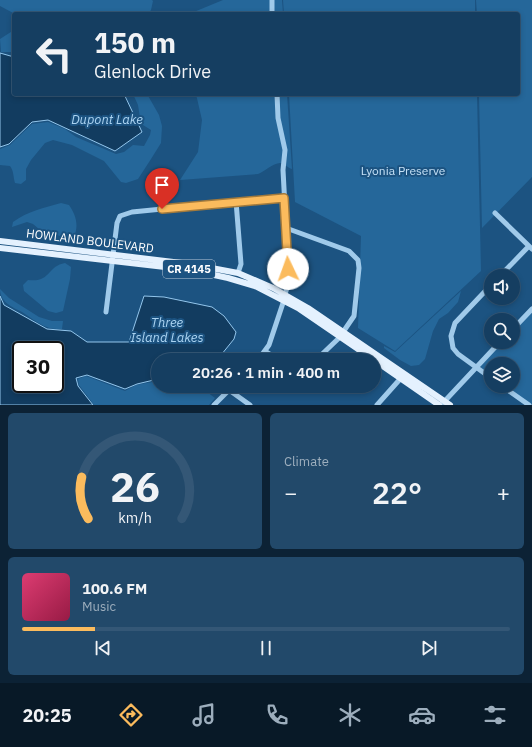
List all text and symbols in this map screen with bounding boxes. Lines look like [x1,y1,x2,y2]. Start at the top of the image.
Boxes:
text: 150 m [94,24,176,61]
icon: left [28,28,80,80]
text: Glenlock Drive [94,60,211,83]
water label: Dupont Lake [71,111,143,128]
park label: Lyonia Preserve [361,163,446,178]
pin [145,168,179,209]
icon: arrive [151,174,173,196]
street label: HOWLAND BOULEVARD [25,225,155,256]
position arrow [267,248,309,290]
road number: CR 4145 [163,260,215,278]
map controls [484,269,520,393]
button: sound [484,269,520,305]
button: search [484,313,520,349]
water label: Three Island Lakes [130,314,204,346]
speed limit sign: 30 [12,341,64,393]
button: layers [484,357,520,393]
text: 20:26 · 1 min · 400 m [192,363,340,382]
text: Climate [284,453,329,470]
text: 26 [110,459,160,513]
text: 22° [372,473,422,512]
text: − [284,478,297,507]
text: + [497,478,510,507]
text: km/h [118,508,152,527]
text: 100.6 FM [82,579,147,598]
text: Music [82,598,116,615]
icon: previous [92,637,114,659]
icon: pause [255,637,277,659]
icon: next [418,637,440,659]
icon: directions [117,701,145,729]
icon: music [190,701,218,729]
icon: phone [263,701,291,729]
icon: climate [336,701,364,729]
icon: car [408,701,436,729]
icon: filters [481,701,509,729]
text: 20:25 [22,704,72,727]

